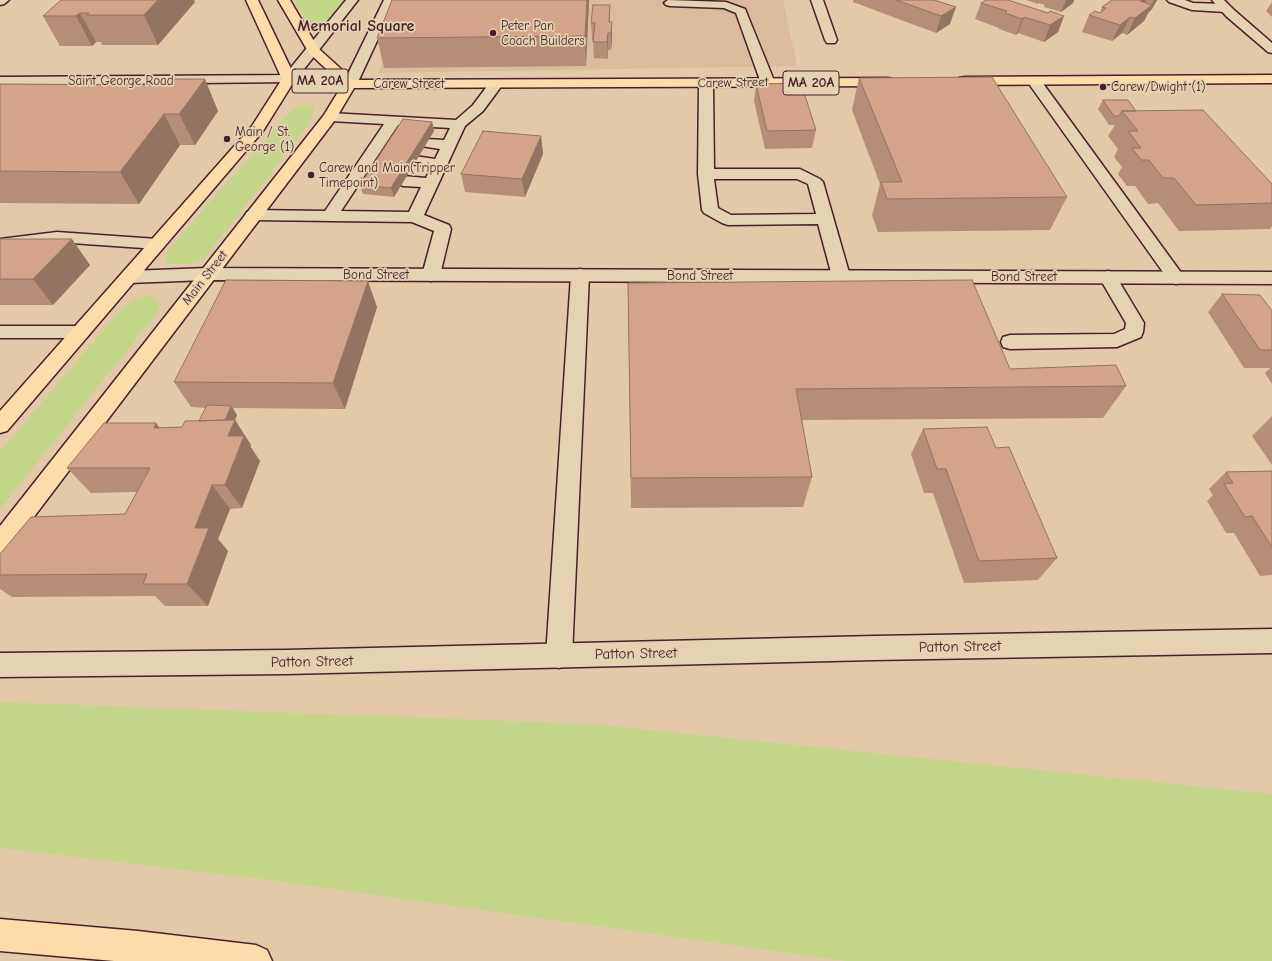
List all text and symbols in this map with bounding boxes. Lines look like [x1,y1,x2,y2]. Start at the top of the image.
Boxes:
district label: Memorial Square [298,16,414,36]
place label: Peter Pan Coach Builders [501,18,585,49]
marker: Peter Pan Coach Builders [488,28,498,38]
road number: MA 20A [292,69,348,93]
road number: MA 20A [783,71,839,95]
street label: Saint George Road [68,73,174,89]
street label: Carew Street [697,75,769,91]
street label: Carew Street [374,76,444,92]
place label: Carew/Dwight (1) [1111,79,1206,95]
marker: Carew/Dwight (1) [1098,82,1108,92]
place label: Main / St. George (1) [235,124,294,155]
marker: Main / St. George (1) [222,134,232,144]
place label: Carew and Main(Tripper Timepoint) [319,160,455,191]
marker: Carew and Main(Tripper Timepoint) [306,170,316,180]
street label: Main Street [179,248,231,308]
street label: Bond Street [343,267,409,283]
street label: Bond Street [667,268,733,284]
street label: Bond Street [991,269,1057,285]
street label: Patton Street [919,637,1001,657]
street label: Patton Street [595,644,677,664]
street label: Patton Street [271,652,353,672]

